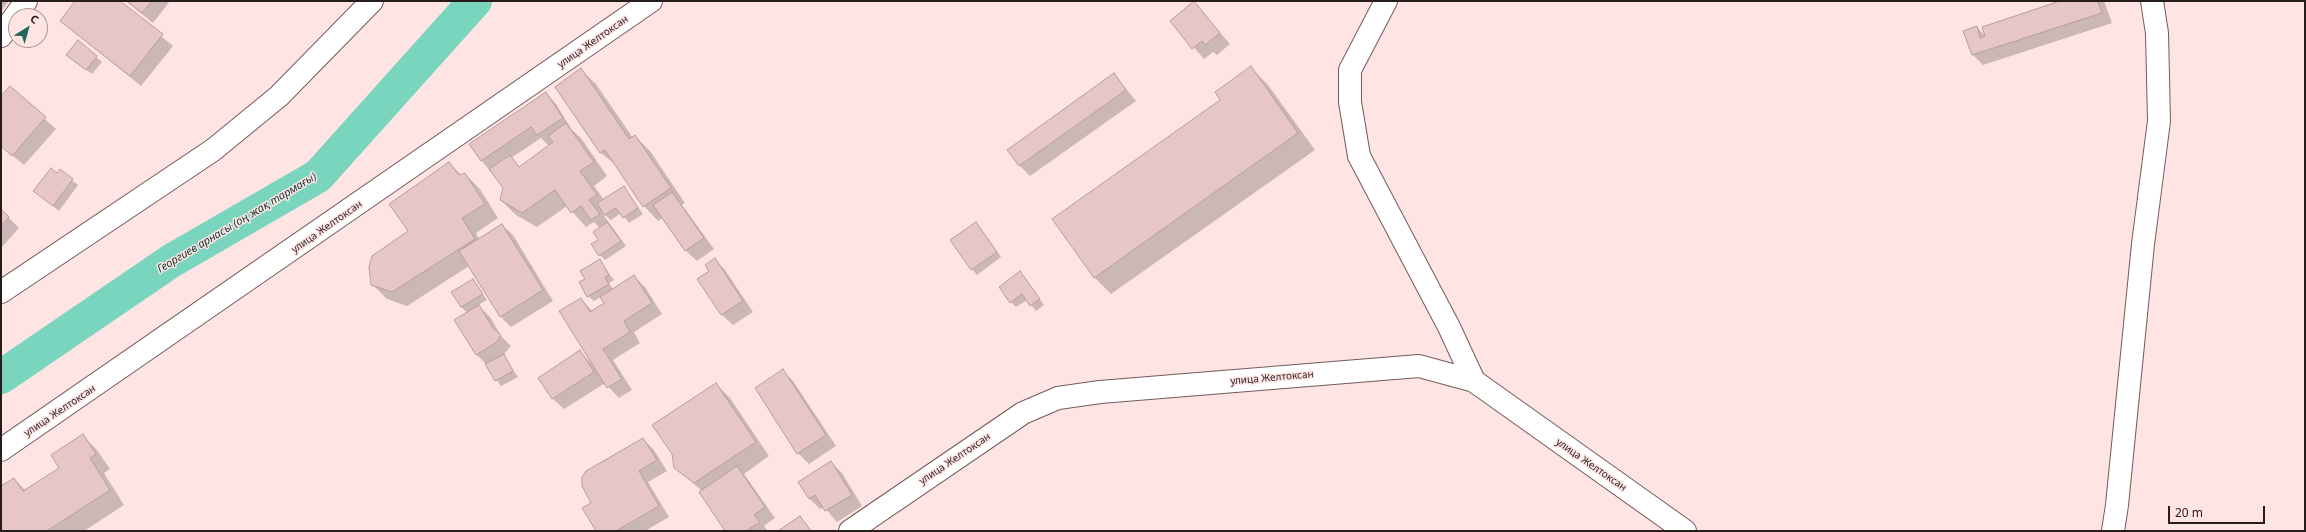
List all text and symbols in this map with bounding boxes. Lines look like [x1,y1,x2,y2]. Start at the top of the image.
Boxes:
north arrow [8,8,48,48]
text: С [28,11,42,27]
street label: улица Желтоксан [555,13,631,71]
water label: Георгиев арнасы (оң жақ тармағы) [155,170,319,276]
street label: улица Желтоксан [289,198,365,256]
street label: улица Желтоксан [1230,368,1314,388]
street label: улица Желтоксан [22,383,98,439]
street label: улица Желтоксан [917,431,993,487]
street label: улица Желтоксан [1553,436,1629,494]
scale bar [2170,498,2267,524]
text: 20 m [2175,504,2203,521]

